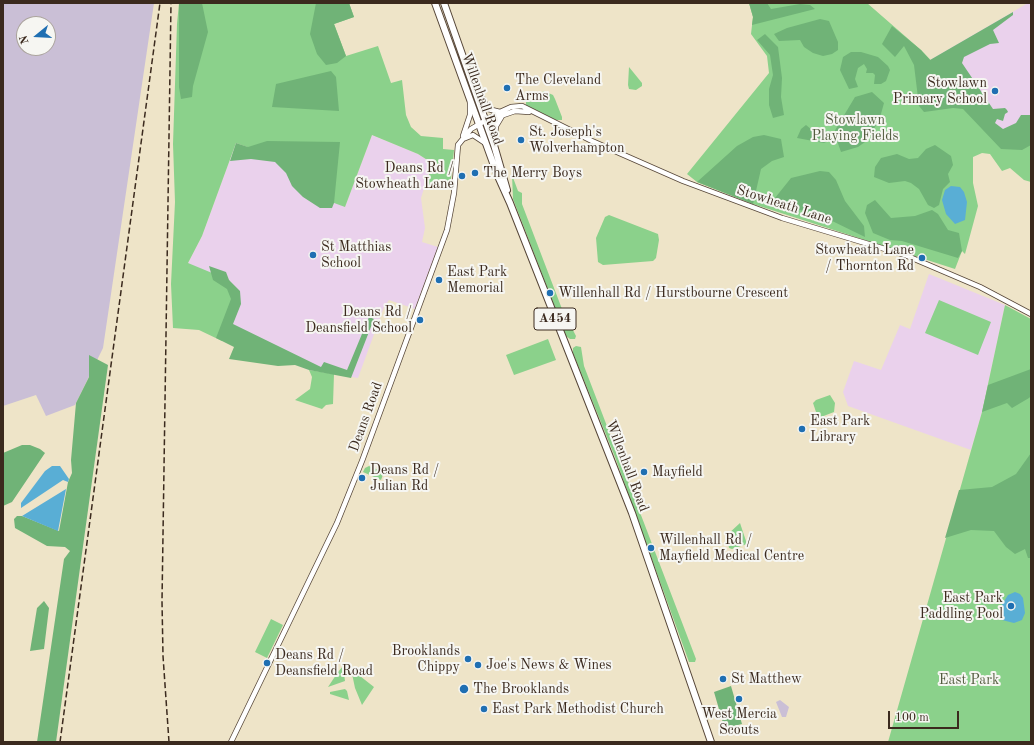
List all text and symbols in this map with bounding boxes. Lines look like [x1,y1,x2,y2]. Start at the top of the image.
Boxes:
north arrow [16,16,56,56]
text: N [19,34,32,45]
street label: Willenhall Road [458,51,506,147]
place label: The Cleveland Arms [515,72,601,104]
place label: Stowlawn Primary School [893,75,987,108]
marker: The Cleveland Arms [502,83,512,93]
marker: Stowlawn Primary School [990,86,1000,96]
park label: Stowlawn Playing Fields [811,112,899,144]
place label: St. Joseph's Wolverhampton [529,124,625,156]
marker: St. Joseph's Wolverhampton [516,135,526,145]
place label: Deans Rd / Stowheath Lane [355,160,454,192]
place label: The Merry Boys [483,165,582,181]
marker: The Merry Boys [470,168,480,178]
marker: Deans Rd / Stowheath Lane [457,171,467,181]
street label: Stowheath Lane [734,182,834,228]
place label: St Matthias School [321,239,391,272]
place label: Stowheath Lane / Thornton Rd [815,242,914,274]
marker: St Matthias School [308,250,318,260]
marker: Stowheath Lane / Thornton Rd [917,253,927,263]
place label: East Park Memorial [447,264,507,296]
marker: East Park Memorial [434,275,444,285]
place label: Willenhall Rd / Hurstbourne Crescent [558,285,788,301]
marker: Willenhall Rd / Hurstbourne Crescent [545,288,555,298]
place label: Deans Rd / Deansfield School [305,304,412,336]
road number: A454 [534,308,576,330]
marker: Deans Rd / Deansfield School [415,315,425,325]
street label: Deans Road [346,380,386,454]
place label: East Park Library [810,413,870,446]
street label: Willenhall Road [602,418,652,514]
marker: East Park Library [797,424,807,434]
place label: Deans Rd / Julian Rd [370,462,439,494]
place label: Mayfield [652,464,703,480]
marker: Mayfield [639,467,649,477]
marker: Deans Rd / Julian Rd [357,473,367,483]
place label: Willenhall Rd / Mayfield Medical Centre [659,532,804,564]
marker: Willenhall Rd / Mayfield Medical Centre [646,543,656,553]
place label: East Park Paddling Pool [920,590,1003,622]
marker: East Park Paddling Pool [1006,601,1016,611]
place label: Brooklands Chippy [392,643,460,676]
place label: Deans Rd / Deansfield Road [275,647,373,680]
marker: Brooklands Chippy [463,654,473,664]
place label: Joe's News & Wines [486,657,611,673]
marker: Deans Rd / Deansfield Road [262,658,272,668]
marker: Joe's News & Wines [473,660,483,670]
place label: St Matthew [731,671,802,687]
park label: East Park [939,672,999,688]
marker: St Matthew [718,674,728,684]
place label: The Brooklands [473,681,569,697]
marker: The Brooklands [458,683,470,695]
marker: West Mercia Scouts [734,694,744,704]
place label: East Park Methodist Church [492,701,664,717]
scale bar [890,703,961,729]
marker: East Park Methodist Church [479,704,489,714]
place label: West Mercia Scouts [701,706,777,738]
text: 100 m [895,712,929,724]

